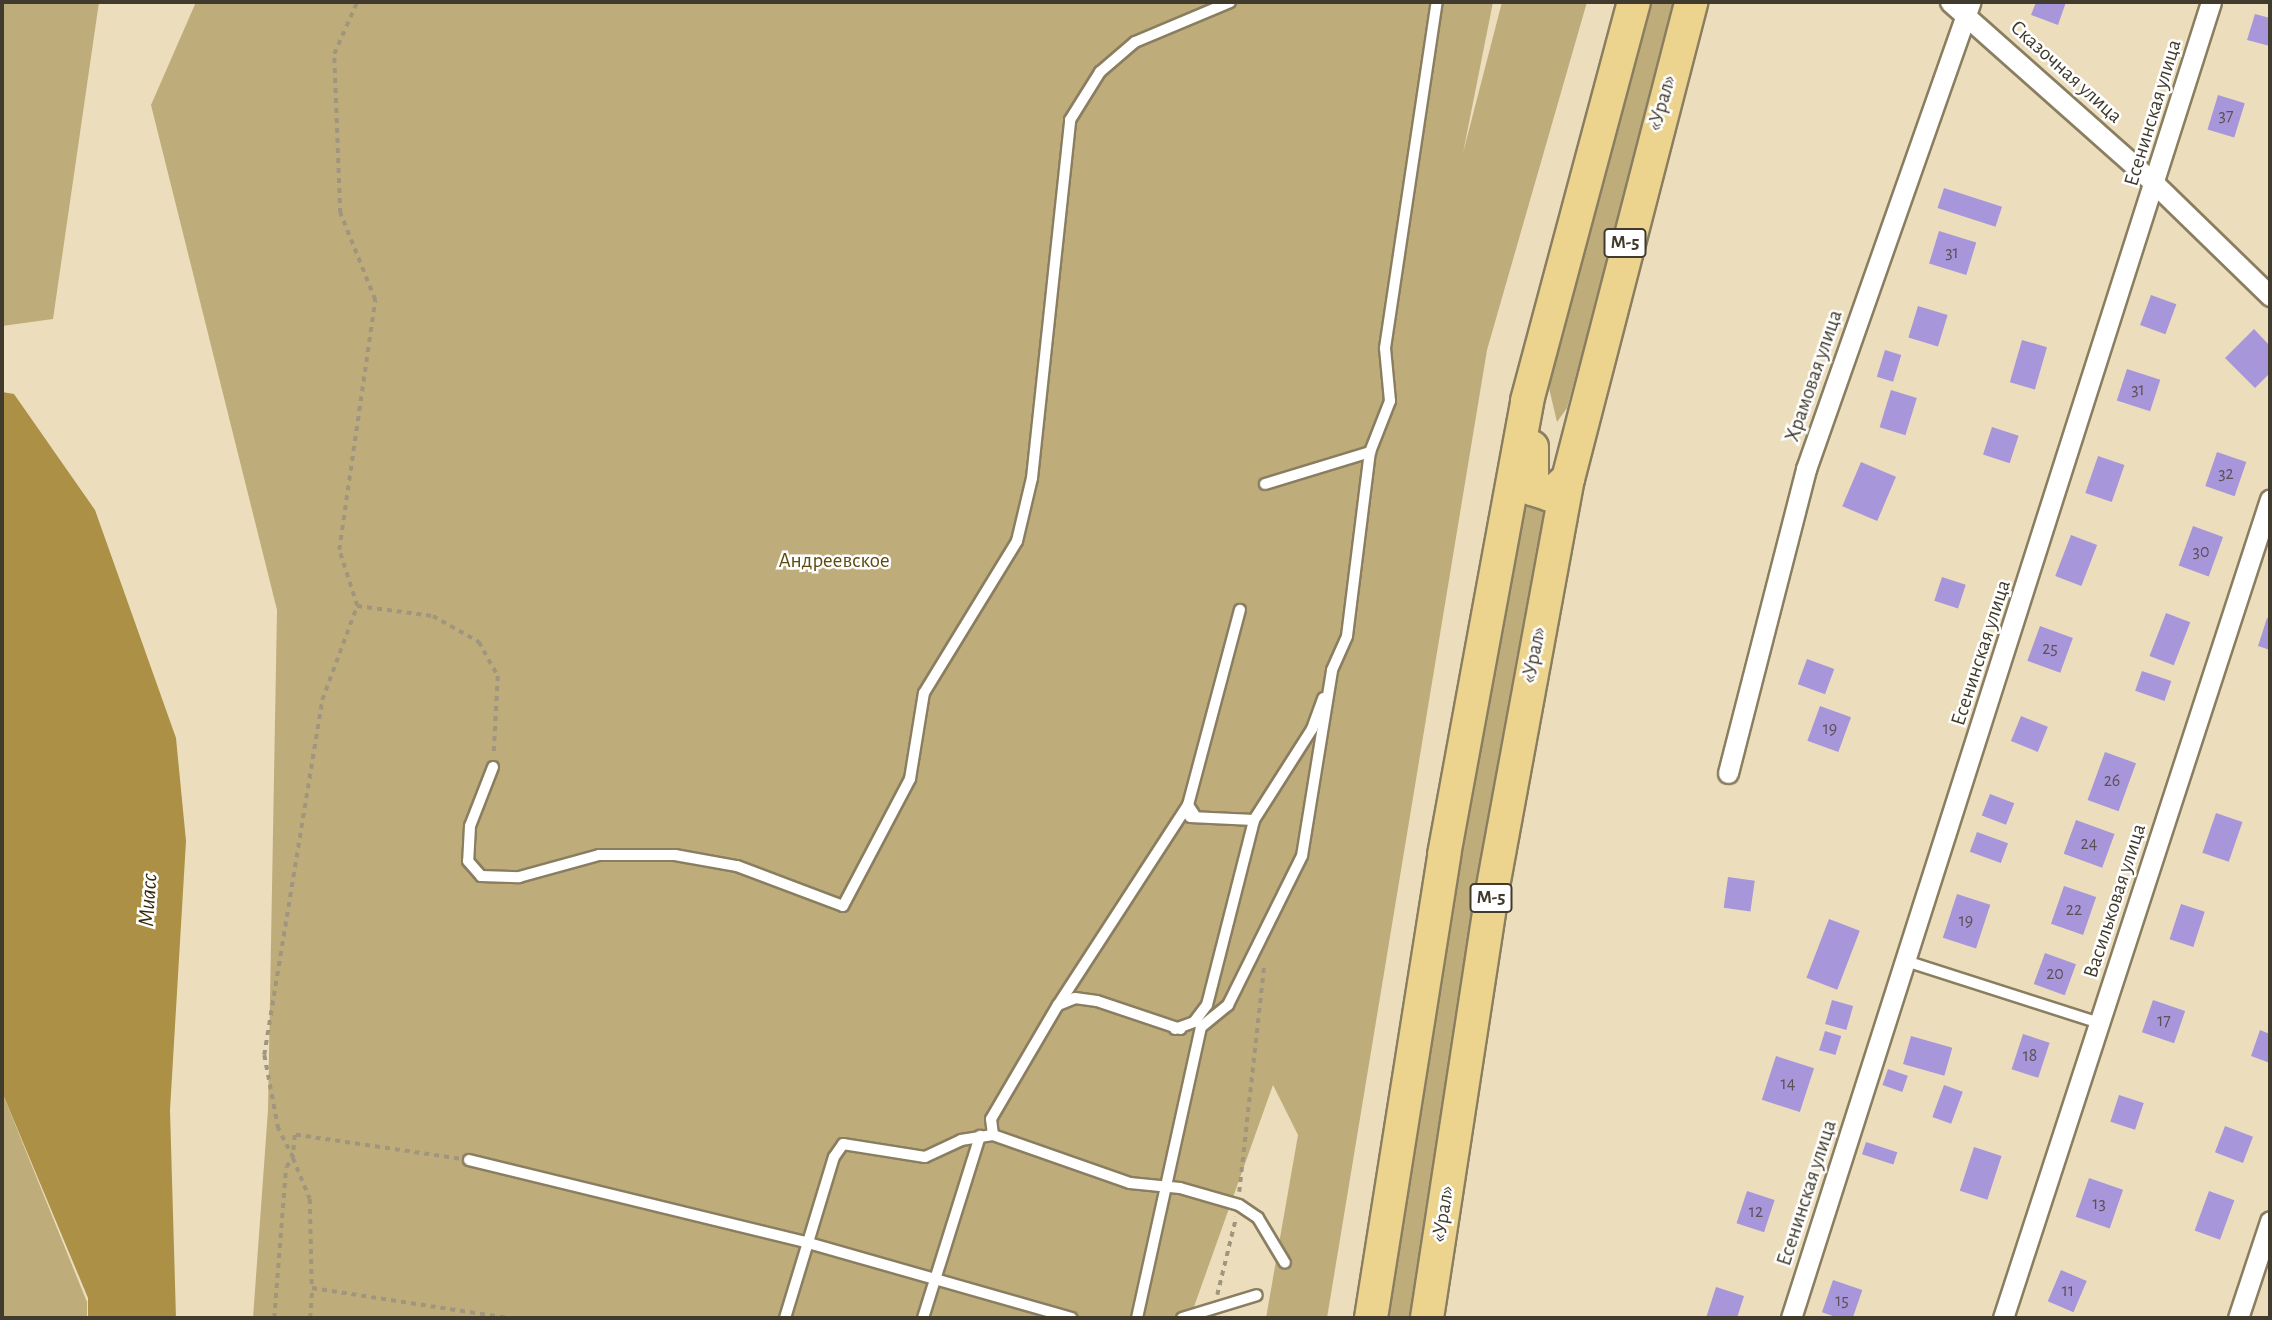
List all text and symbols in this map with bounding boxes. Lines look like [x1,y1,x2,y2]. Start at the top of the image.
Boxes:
street label: Сказочная улица [2005,15,2127,129]
street label: Есенинская улица [2119,37,2187,189]
street label: «Урал» [1642,72,1682,134]
house number: 37 [2219,105,2233,127]
road number: М-5 [1602,228,1648,258]
house number: 31 [1945,242,1959,264]
street label: Храмовая улица [1780,307,1848,445]
house number: 31 [2131,379,2145,401]
house number: 32 [2218,463,2234,485]
house number: 30 [2193,541,2209,563]
park label: Андреевское [778,548,890,574]
street label: Есенинская улица [1946,577,2016,729]
street label: «Урал» [1516,624,1552,686]
house number: 25 [2042,638,2058,660]
house number: 19 [1823,718,1837,740]
house number: 26 [2104,770,2120,792]
street label: Васильковая улица [2078,821,2152,981]
house number: 24 [2081,833,2097,855]
water label: Миасс [133,873,165,927]
road number: М-5 [1468,882,1514,914]
house number: 22 [2066,899,2082,921]
house number: 19 [1959,910,1973,932]
house number: 20 [2046,963,2064,985]
house number: 17 [2157,1010,2171,1032]
house number: 18 [2023,1045,2037,1067]
house number: 14 [1781,1073,1795,1095]
street label: Есенинская улица [1772,1117,1842,1269]
street label: «Урал» [1426,1184,1460,1244]
house number: 13 [2092,1193,2106,1215]
house number: 12 [1749,1201,1763,1223]
house number: 11 [2062,1280,2074,1302]
house number: 15 [1835,1290,1849,1312]

